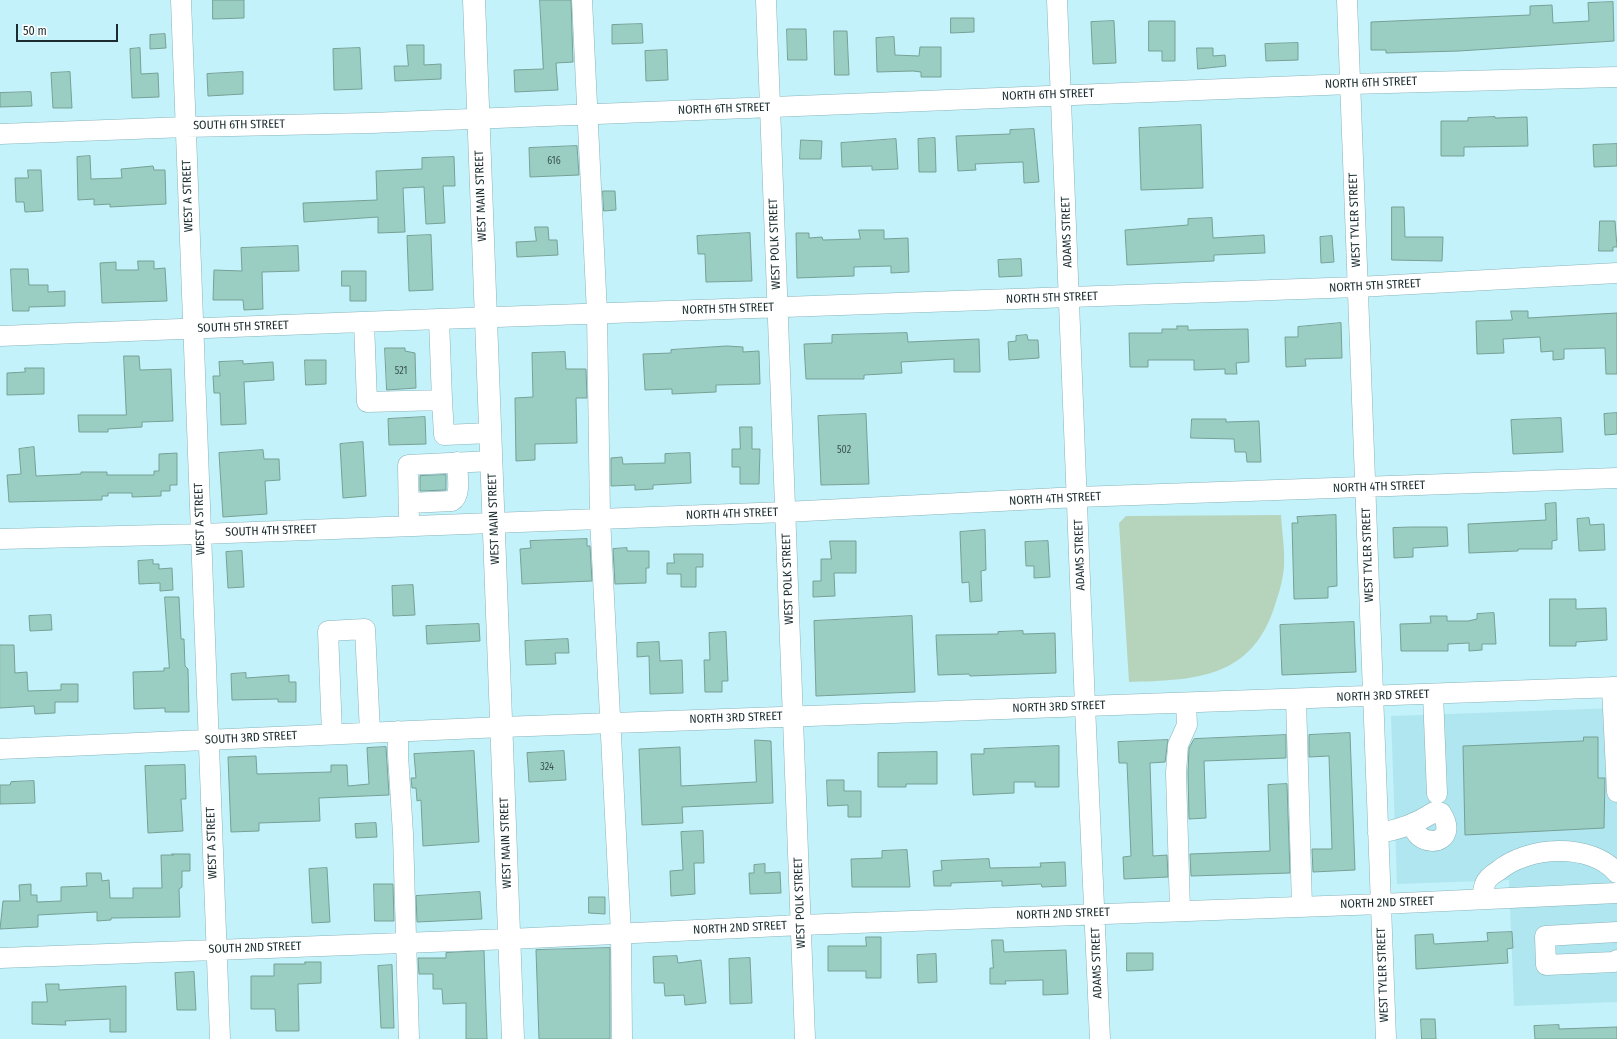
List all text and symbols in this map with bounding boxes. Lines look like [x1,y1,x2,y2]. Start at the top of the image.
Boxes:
scale bar [18,16,120,42]
text: 50 m [23,24,47,38]
street label: NORTH 6TH STREET [1325,74,1417,92]
street label: NORTH 6TH STREET [1002,86,1094,104]
street label: NORTH 6TH STREET [678,100,770,118]
street label: SOUTH 6TH STREET [193,117,285,133]
street label: WEST MAIN STREET [472,150,490,242]
house number: 616 [547,155,561,167]
street label: WEST A STREET [180,160,196,232]
street label: WEST TYLER STREET [1346,172,1364,268]
street label: ADAMS STREET [1059,196,1075,268]
street label: WEST POLK STREET [766,198,784,290]
street label: NORTH 5TH STREET [1329,276,1421,296]
street label: NORTH 5TH STREET [1006,289,1098,307]
street label: NORTH 5TH STREET [682,300,774,318]
street label: SOUTH 5TH STREET [197,318,289,336]
house number: 521 [395,365,407,377]
house number: 502 [837,444,851,456]
street label: WEST MAIN STREET [485,473,503,565]
street label: NORTH 4TH STREET [1333,478,1425,496]
street label: WEST A STREET [192,483,208,555]
street label: NORTH 4TH STREET [1009,489,1101,509]
street label: NORTH 4TH STREET [686,505,778,523]
street label: WEST TYLER STREET [1359,507,1377,603]
street label: ADAMS STREET [1072,519,1088,591]
street label: SOUTH 4TH STREET [225,522,317,540]
street label: WEST POLK STREET [779,533,797,625]
street label: NORTH 3RD STREET [1336,687,1430,705]
street label: NORTH 3RD STREET [1012,698,1106,716]
street label: NORTH 3RD STREET [689,709,783,727]
street label: SOUTH 3RD STREET [204,728,298,748]
house number: 324 [540,761,554,773]
street label: WEST MAIN STREET [497,797,515,889]
street label: WEST A STREET [204,807,220,879]
street label: WEST POLK STREET [791,857,809,949]
street label: NORTH 2ND STREET [1340,894,1434,912]
street label: NORTH 2ND STREET [1016,905,1110,923]
street label: NORTH 2ND STREET [693,918,787,938]
street label: ADAMS STREET [1089,927,1105,999]
street label: WEST TYLER STREET [1374,927,1392,1023]
street label: SOUTH 2ND STREET [208,939,302,957]

